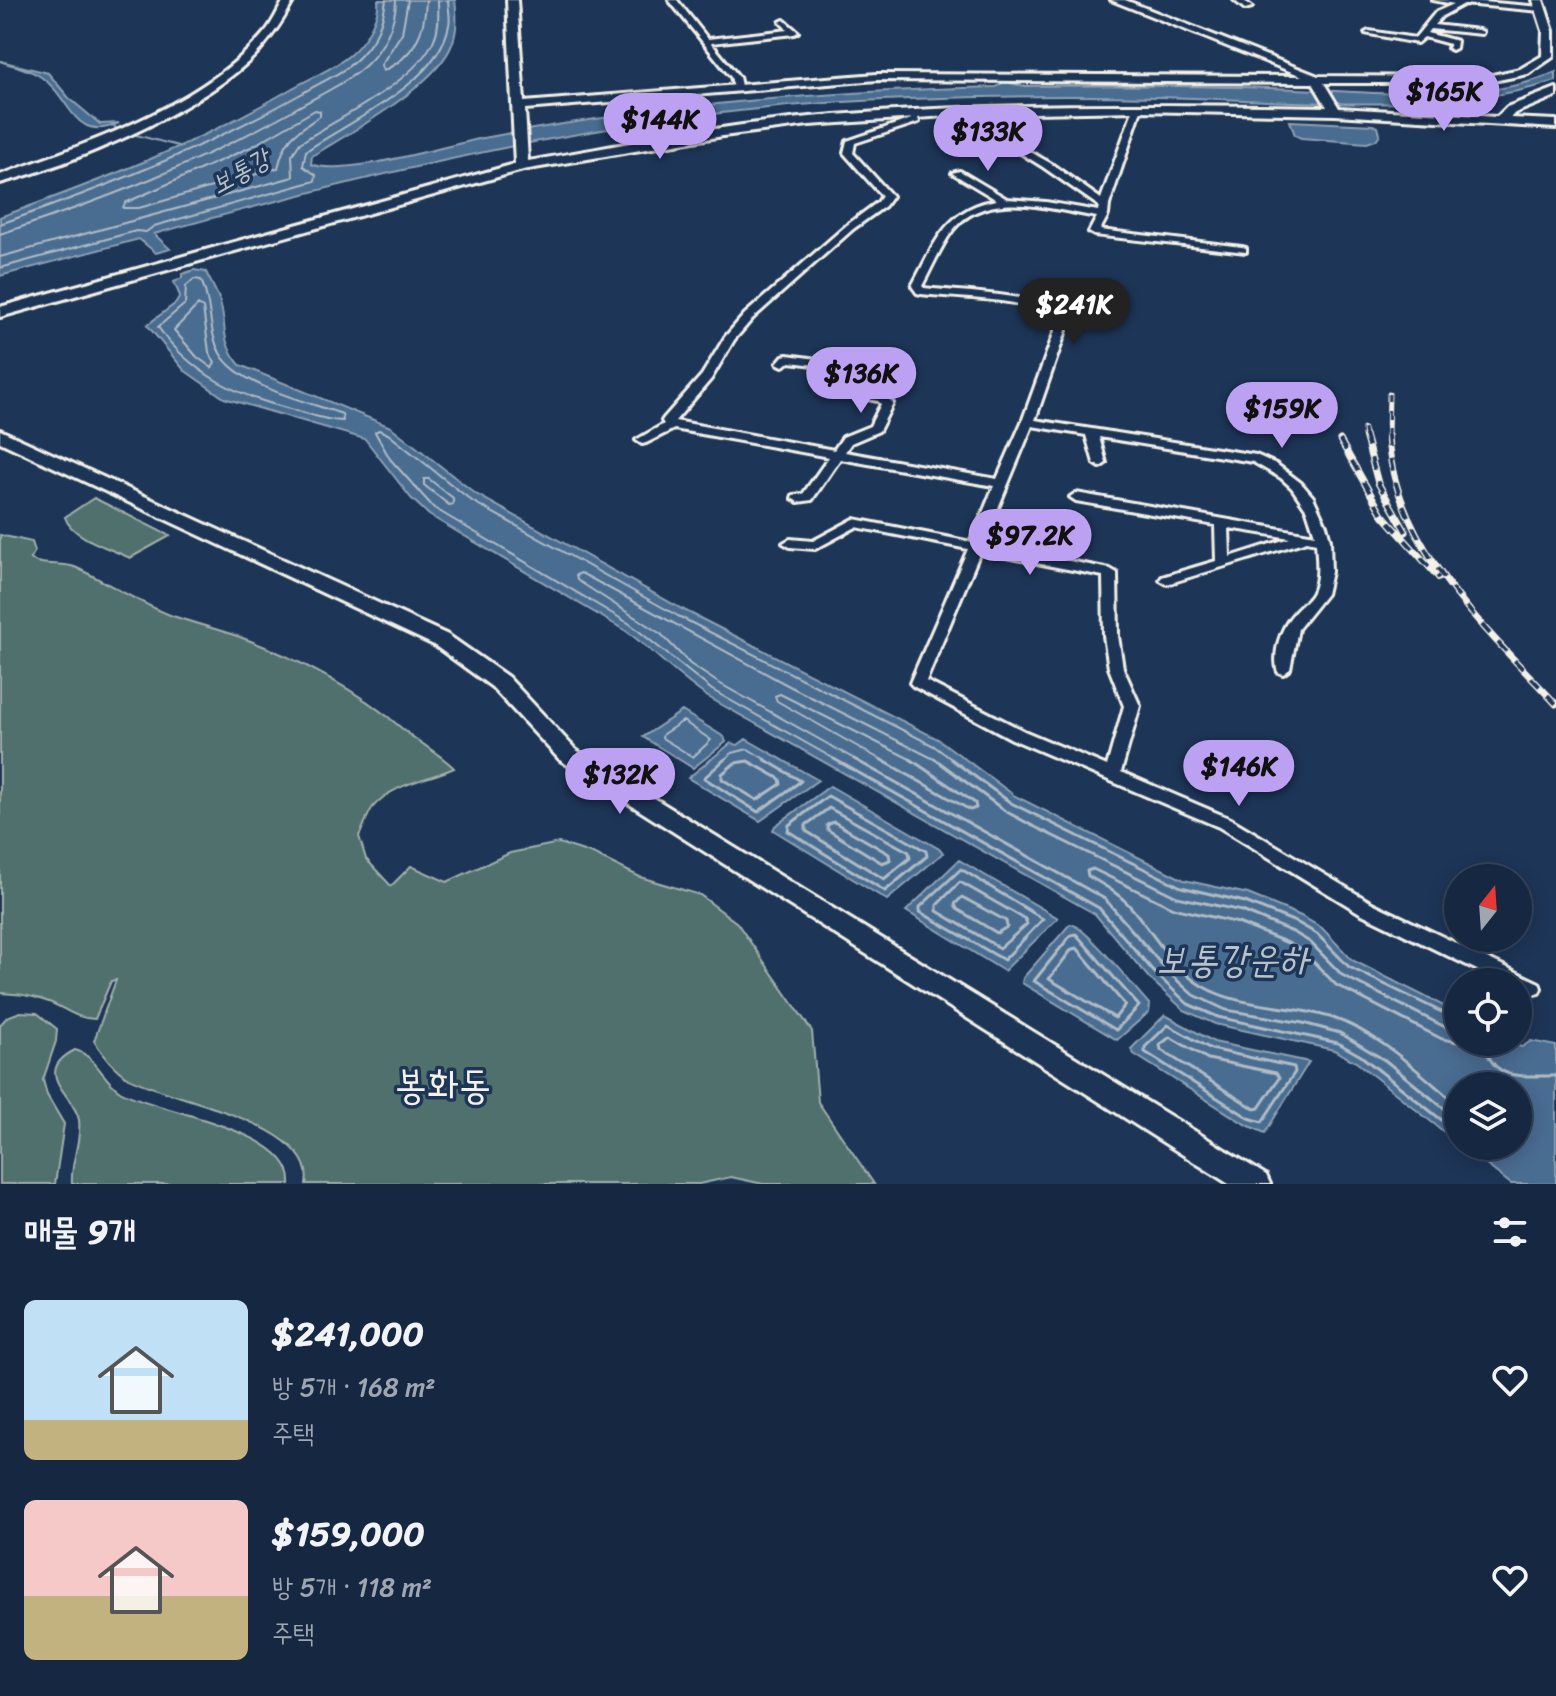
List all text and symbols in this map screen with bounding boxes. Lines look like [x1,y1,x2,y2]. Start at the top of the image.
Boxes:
pin: $165K [1388,65,1500,133]
text: $165K [1406,68,1482,114]
pin: $144K [604,93,716,161]
text: $144K [622,96,698,142]
pin: $133K [932,105,1044,173]
text: $133K [951,108,1025,154]
water label: 보통강 [201,134,281,206]
pin: $241K [1018,278,1130,346]
text: $241K [1036,281,1112,327]
pin: $136K [805,347,917,415]
text: $136K [824,350,898,396]
pin: $159K [1226,382,1338,450]
text: $159K [1244,385,1320,431]
pin: $97.2K [965,509,1095,577]
text: $97.2K [987,512,1073,558]
pin: $146K [1183,740,1295,808]
text: $146K [1201,743,1277,789]
pin: $132K [564,748,676,816]
text: $132K [583,751,657,797]
north arrow [1444,864,1532,952]
map controls [1444,864,1532,1160]
water label: 보통강운하 [1157,926,1312,993]
button: locate [1444,968,1532,1056]
district label: 봉화동 [395,1049,491,1120]
button: layers [1444,1072,1532,1160]
text: 매물 9개 [24,1202,136,1262]
icon: filters [1488,1210,1532,1254]
text: $241,000 [272,1304,424,1364]
icon: home [88,1332,184,1428]
icon: heart [1488,1358,1532,1402]
text: 방 5개 · 168 m² [272,1364,436,1410]
text: 주택 [272,1410,314,1456]
text: $159,000 [272,1504,425,1564]
icon: home [88,1532,184,1628]
icon: heart [1488,1558,1532,1602]
text: 방 5개 · 118 m² [272,1564,432,1610]
text: 주택 [272,1610,314,1656]

